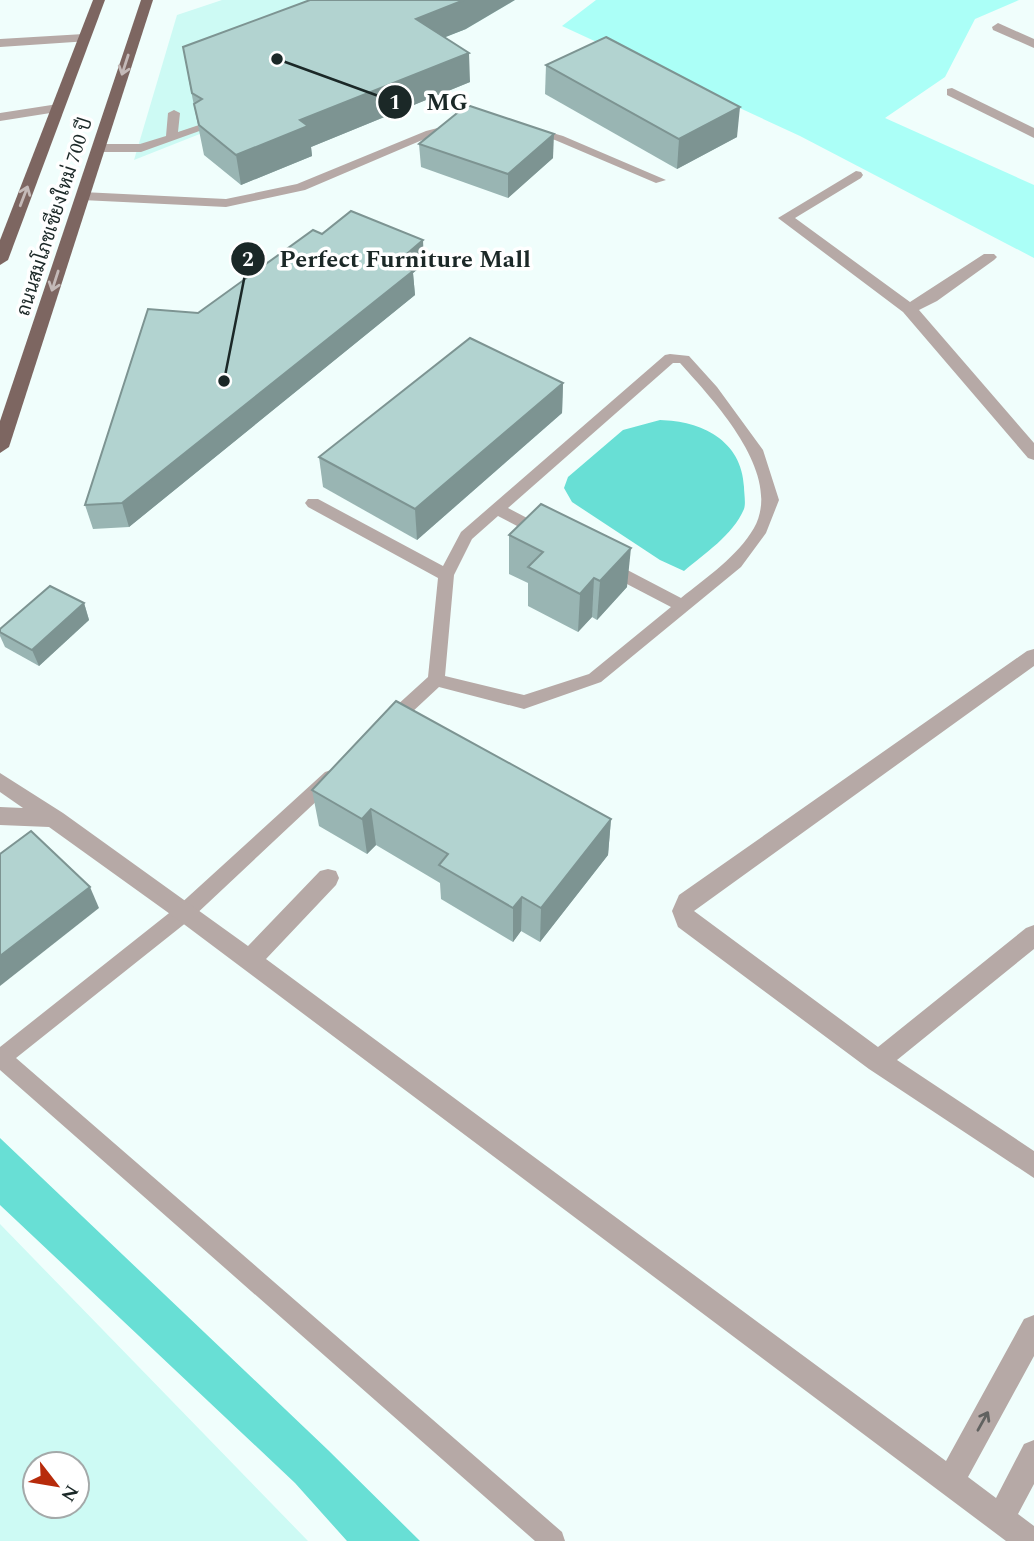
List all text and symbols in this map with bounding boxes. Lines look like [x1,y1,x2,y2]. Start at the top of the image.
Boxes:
one-way arrow [118,53,131,75]
callout: MG [377,79,482,124]
text: MG [426,85,468,121]
text: 1 [389,87,401,119]
street label: ถนนสมโภชเชียงใหม่ 700 ปี [9,114,101,320]
one-way arrow [19,186,32,208]
callout: Perfect Furniture Mall [231,236,545,281]
text: Perfect Furniture Mall [279,242,531,278]
text: 2 [242,244,254,276]
one-way arrow [47,270,60,292]
one-way arrow [977,1411,990,1432]
north arrow [21,1450,91,1520]
text: N [53,1479,86,1507]

